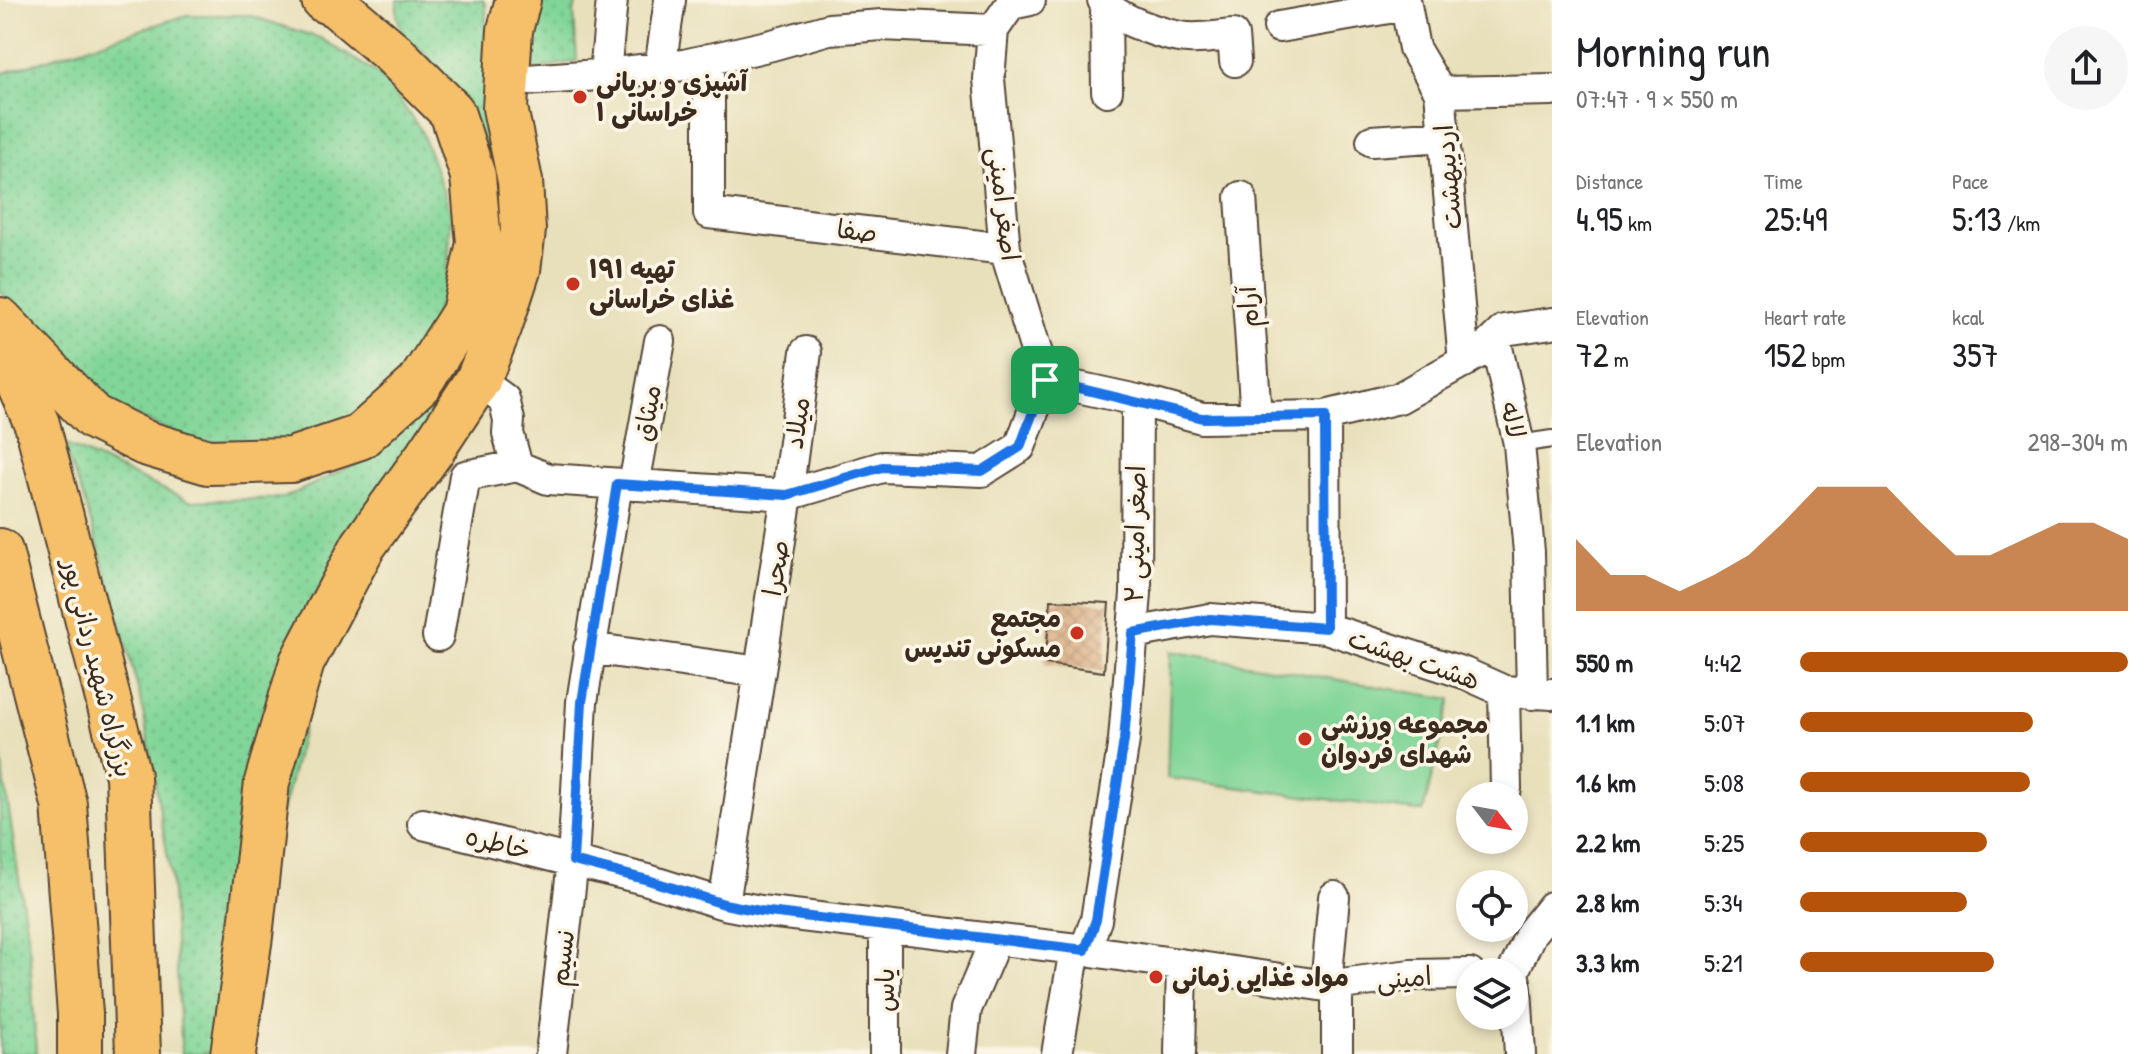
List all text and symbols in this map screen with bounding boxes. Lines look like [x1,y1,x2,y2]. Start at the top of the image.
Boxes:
text: Morning run [1576,21,1771,81]
button: share [2044,26,2128,110]
place label: آشپزی و بریانی خراسانی ۱ [596,64,749,129]
text: 07:47 · 9 × 550 m [1576,81,1738,116]
marker: آشپزی و بریانی خراسانی ۱ [571,88,589,106]
street label: اردیبهشت [1425,123,1470,231]
street label: اصغر امینی [980,145,1029,263]
text: Distance [1576,166,1643,196]
text: Time [1764,166,1803,196]
text: Pace [1952,166,1989,196]
text: 4.95 [1576,196,1623,242]
text: 25:49 [1764,196,1827,242]
text: 5:13 [1952,196,2002,242]
text: km [1623,208,1652,238]
text: /km [2002,208,2040,238]
street label: صفا [835,211,879,250]
place label: ۱۹۱ تهیه غذای خراسانی [589,251,734,316]
marker: ۱۹۱ تهیه غذای خراسانی [564,275,582,293]
street label: آرام [1228,283,1269,329]
text: Elevation [1576,302,1649,332]
text: Heart rate [1764,302,1846,332]
text: kcal [1952,302,1984,332]
text: 72 [1576,332,1609,378]
text: 152 [1764,332,1807,378]
text: 357 [1952,332,1998,378]
text: m [1609,344,1629,374]
text: bpm [1807,344,1845,374]
pin [1011,346,1079,414]
icon: arrive [1023,358,1067,402]
street label: میثاق [624,382,669,444]
street label: میلاد [776,395,817,451]
street label: لاله [1493,398,1534,441]
text: Elevation [1576,424,1662,459]
text: 298–304 m [2027,424,2128,459]
street label: ۲ اصغر امینی [1116,465,1153,603]
street label: صحرا [754,537,797,598]
street label: بزرگراه شهید ردانی پور [54,553,143,781]
place label: مجتمع مسکونی تندیس [904,600,1061,665]
street label: هشت بهشت [1344,620,1485,697]
marker: مجتمع مسکونی تندیس [1068,624,1086,642]
text: 550 m [1576,645,1633,680]
text: 4:42 [1704,645,1742,680]
text: 1.1 km [1576,705,1635,740]
text: 5:07 [1704,705,1746,740]
place label: مجموعه ورزشی شهدای فردوان [1321,706,1488,771]
marker: مجموعه ورزشی شهدای فردوان [1296,730,1314,748]
text: 1.6 km [1576,765,1636,800]
text: 5:08 [1704,765,1744,800]
north arrow [1456,782,1528,854]
map controls [1456,782,1528,1030]
street label: خاطره [462,818,534,867]
text: 2.2 km [1576,825,1640,860]
text: 5:25 [1704,825,1744,860]
button: locate [1456,870,1528,942]
text: 2.8 km [1576,885,1639,920]
text: 5:34 [1704,885,1742,920]
street label: نسیم [541,928,585,989]
text: 3.3 km [1576,945,1639,980]
text: 5:21 [1704,945,1743,980]
street label: امینی [1375,958,1433,997]
button: layers [1456,958,1528,1030]
place label: مواد غذایی زمانی [1172,959,1349,994]
street label: یاس [867,968,902,1012]
marker: مواد غذایی زمانی [1147,968,1165,986]

